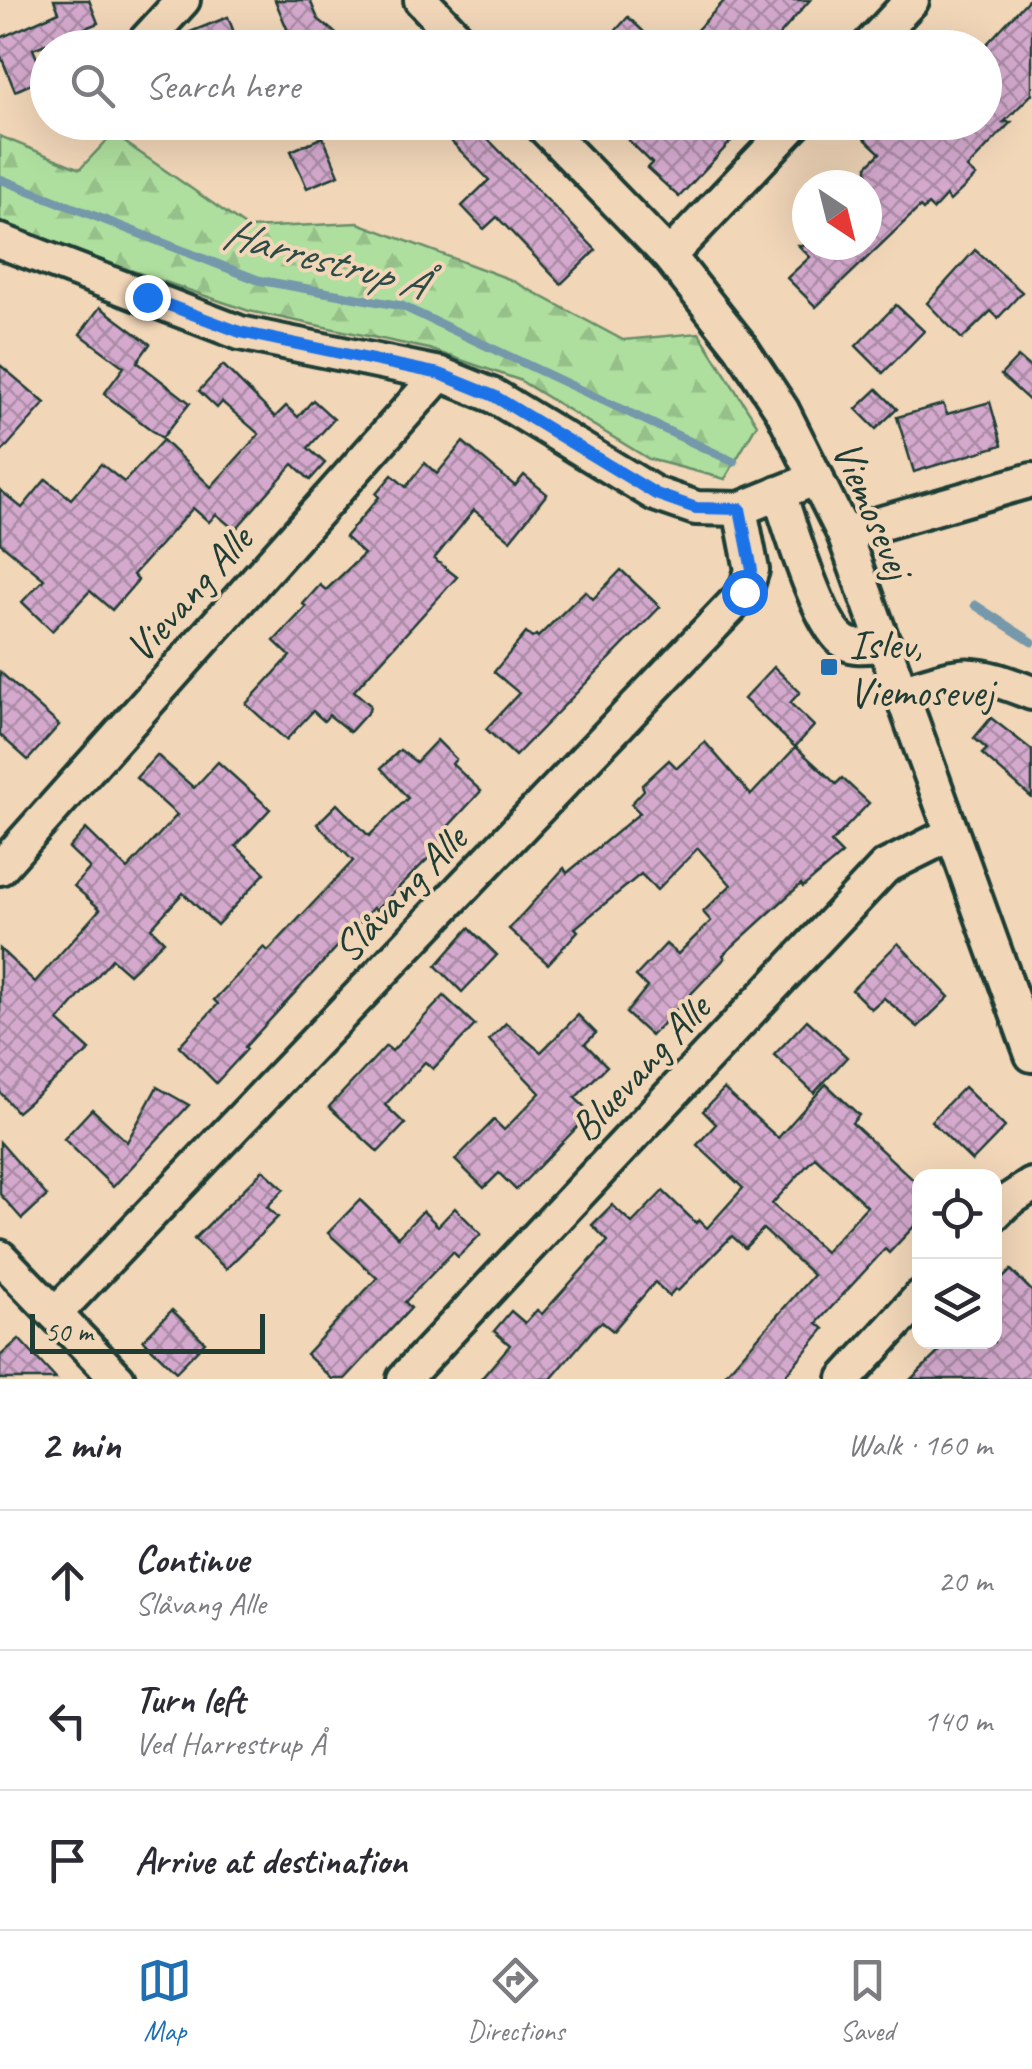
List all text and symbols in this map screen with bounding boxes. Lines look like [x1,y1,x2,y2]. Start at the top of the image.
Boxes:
search box [30,30,1002,140]
icon: search [65,58,120,113]
text: Search here [145,62,300,109]
north arrow [792,170,882,260]
water label: Harrestrup Å [217,204,444,316]
route end [125,275,171,321]
street label: Viemosevej [820,433,927,591]
street label: Vievang Alle [114,512,267,673]
route start [722,570,768,616]
place label: Islev, Viemosevej [849,618,998,719]
marker: Islev, Viemosevej [818,656,840,678]
street label: Slåvang Alle [321,812,481,974]
street label: Bluevang Alle [558,981,724,1153]
map controls [912,1169,1002,1349]
button: locate [912,1169,1002,1259]
button: layers [912,1259,1002,1349]
scale bar [30,1309,265,1354]
text: 50 m [45,1314,93,1349]
text: 2 min [40,1418,120,1471]
text: Walk · 160 m [848,1424,992,1465]
text: Continue [135,1536,249,1583]
icon: ahead [40,1553,95,1608]
text: 20 m [938,1560,992,1601]
text: Slåvang Alle [135,1583,266,1624]
text: Turn left [135,1676,245,1723]
icon: left [40,1693,95,1748]
text: 140 m [923,1700,992,1741]
text: Ved Harrestrup Å [135,1723,326,1764]
icon: arrive [40,1833,95,1888]
text: Arrive at destination [135,1837,407,1884]
tab: Map [137,1953,192,2048]
tab: Directions [467,1953,565,2048]
tab: Saved [840,1953,895,2048]

